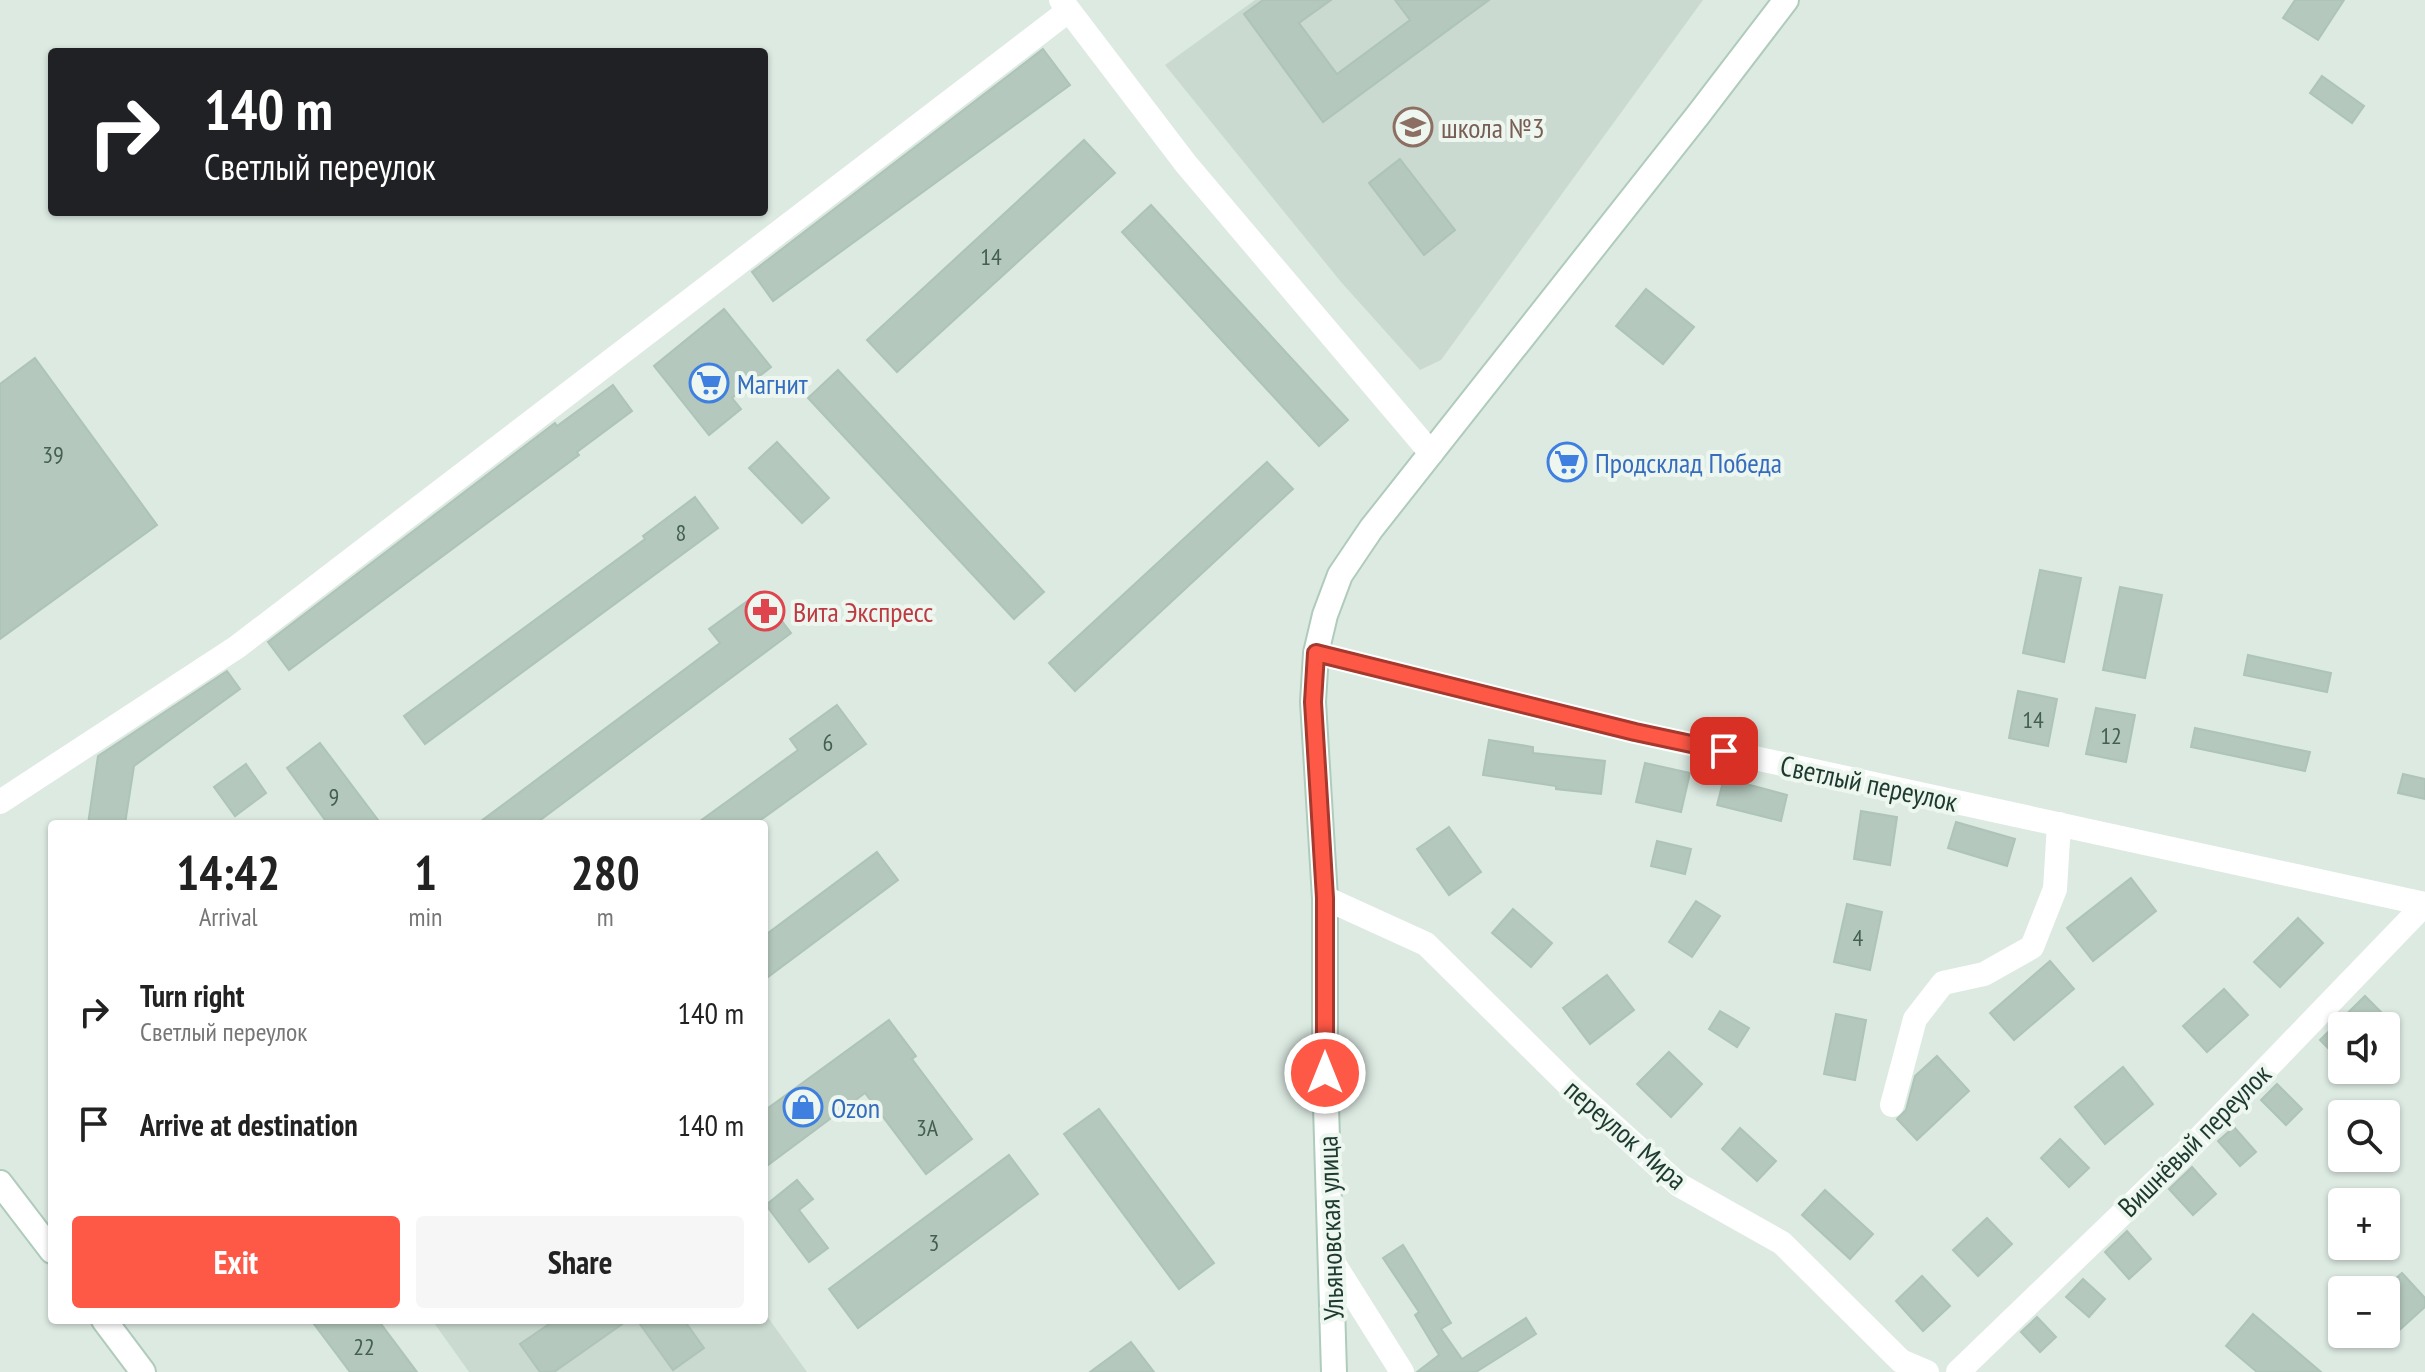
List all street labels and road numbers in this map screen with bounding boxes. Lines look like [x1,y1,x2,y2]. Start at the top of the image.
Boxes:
street label: Светлый переулок [1777,746,1961,820]
street label: Вишнёвый переулок [2110,1055,2279,1224]
street label: переулок Мира [1557,1071,1695,1197]
street label: Ульяновская улица [1308,1135,1352,1321]

